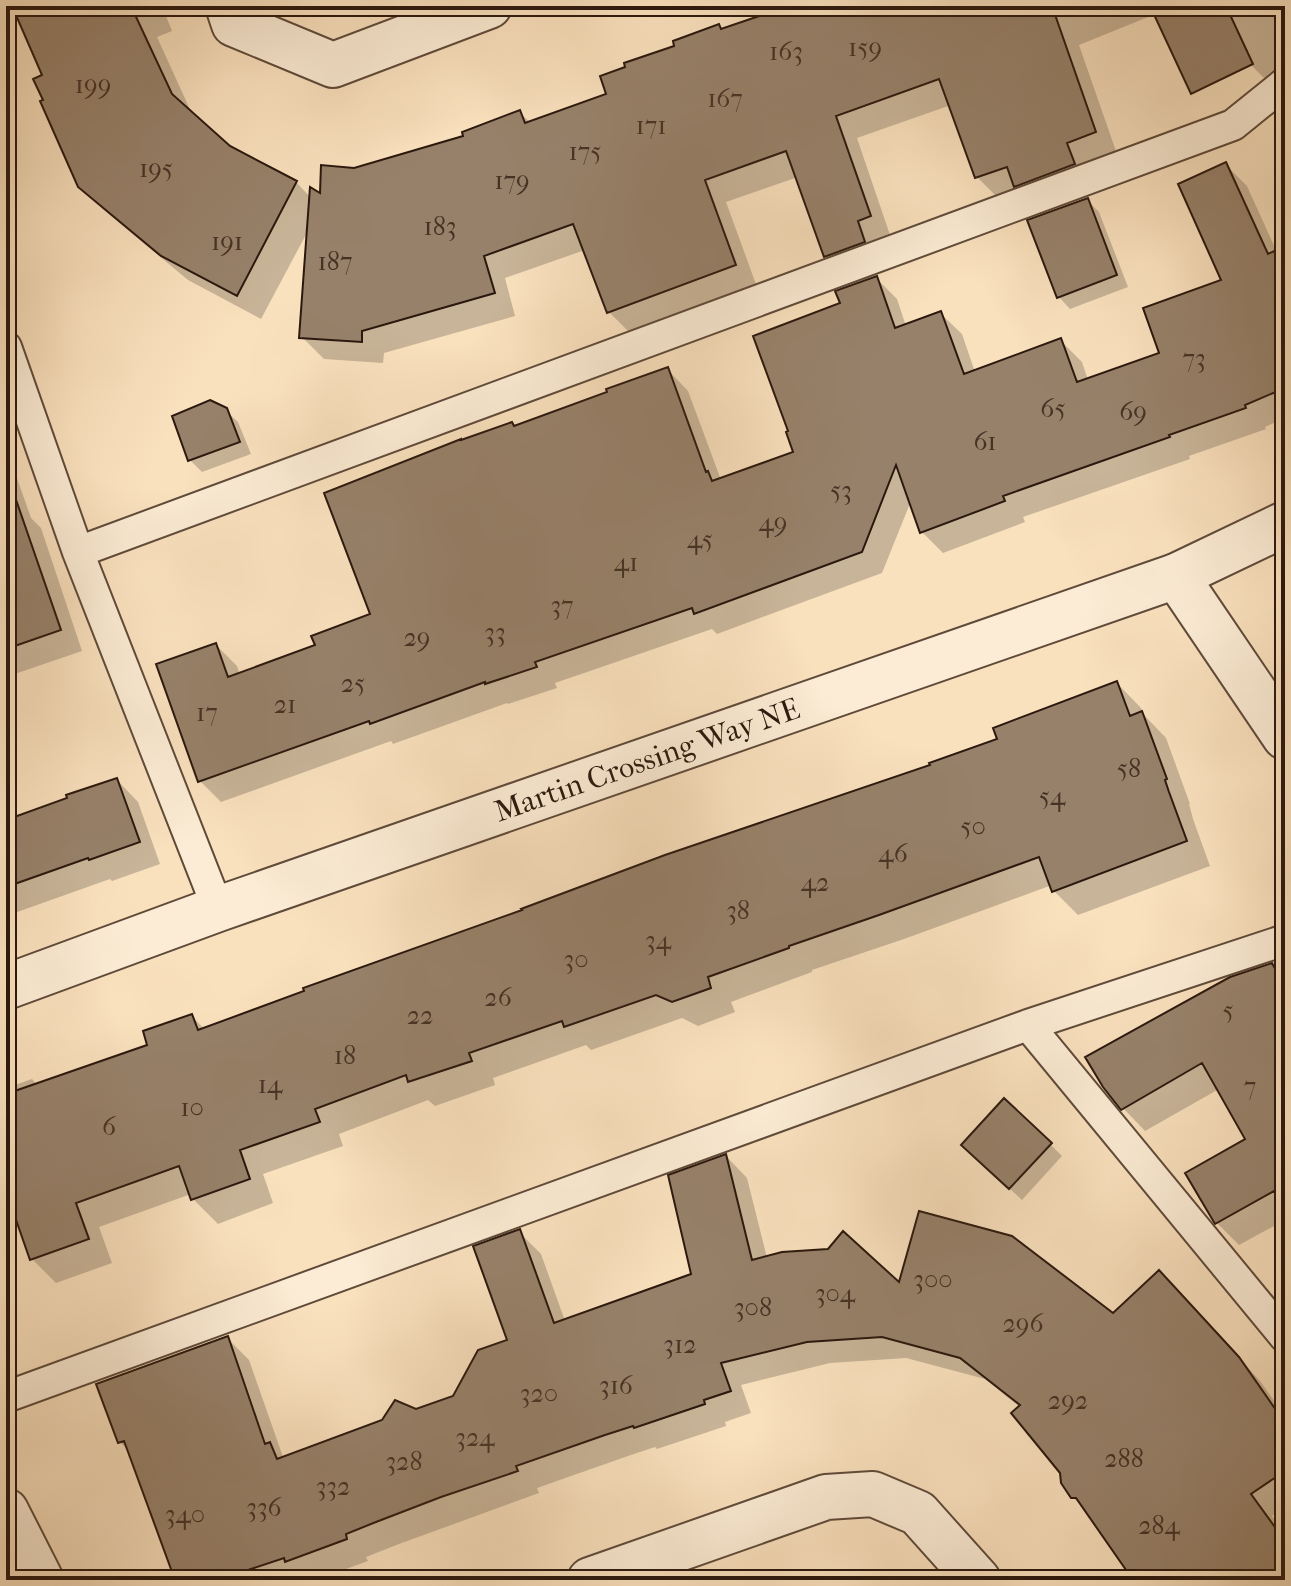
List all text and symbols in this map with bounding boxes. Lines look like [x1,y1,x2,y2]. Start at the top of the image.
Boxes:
house number: 159 [848,32,882,63]
house number: 163 [769,36,803,67]
house number: 199 [75,69,111,100]
house number: 167 [707,83,743,114]
house number: 171 [635,110,667,141]
house number: 175 [568,136,602,167]
house number: 195 [139,153,173,184]
house number: 179 [494,165,530,196]
house number: 183 [423,211,457,242]
house number: 191 [211,226,243,257]
house number: 187 [318,246,352,277]
house number: 73 [1182,343,1206,374]
house number: 65 [1040,393,1066,424]
house number: 69 [1119,396,1147,427]
house number: 61 [973,426,997,457]
house number: 53 [830,475,852,506]
house number: 49 [759,507,787,538]
house number: 45 [687,524,713,555]
house number: 41 [614,547,638,578]
house number: 37 [550,590,574,621]
house number: 33 [484,617,506,648]
house number: 29 [403,622,431,653]
house number: 25 [341,668,365,699]
house number: 21 [274,689,296,720]
street label: Martin Crossing Way NE [490,691,804,830]
house number: 17 [196,697,218,728]
house number: 58 [1117,753,1141,784]
house number: 54 [1039,781,1066,812]
house number: 50 [960,811,986,842]
house number: 46 [878,838,909,869]
house number: 42 [801,867,829,898]
house number: 38 [726,895,750,926]
house number: 34 [645,925,672,956]
house number: 30 [563,944,589,975]
house number: 26 [484,982,513,1013]
house number: 5 [1222,995,1234,1026]
house number: 22 [407,1000,433,1031]
house number: 18 [334,1040,356,1071]
house number: 14 [258,1069,283,1100]
house number: 7 [1244,1071,1256,1102]
house number: 10 [180,1092,204,1123]
house number: 6 [102,1111,117,1142]
house number: 300 [913,1264,953,1295]
house number: 304 [815,1278,856,1309]
house number: 308 [734,1292,772,1323]
house number: 296 [1002,1308,1044,1339]
house number: 312 [663,1329,697,1360]
house number: 316 [599,1370,634,1401]
house number: 320 [520,1378,558,1409]
house number: 292 [1048,1385,1088,1416]
house number: 324 [455,1422,495,1453]
house number: 288 [1104,1443,1144,1474]
house number: 328 [385,1446,423,1477]
house number: 332 [316,1471,350,1502]
house number: 336 [246,1492,283,1523]
house number: 340 [165,1499,205,1530]
house number: 284 [1138,1510,1180,1541]

